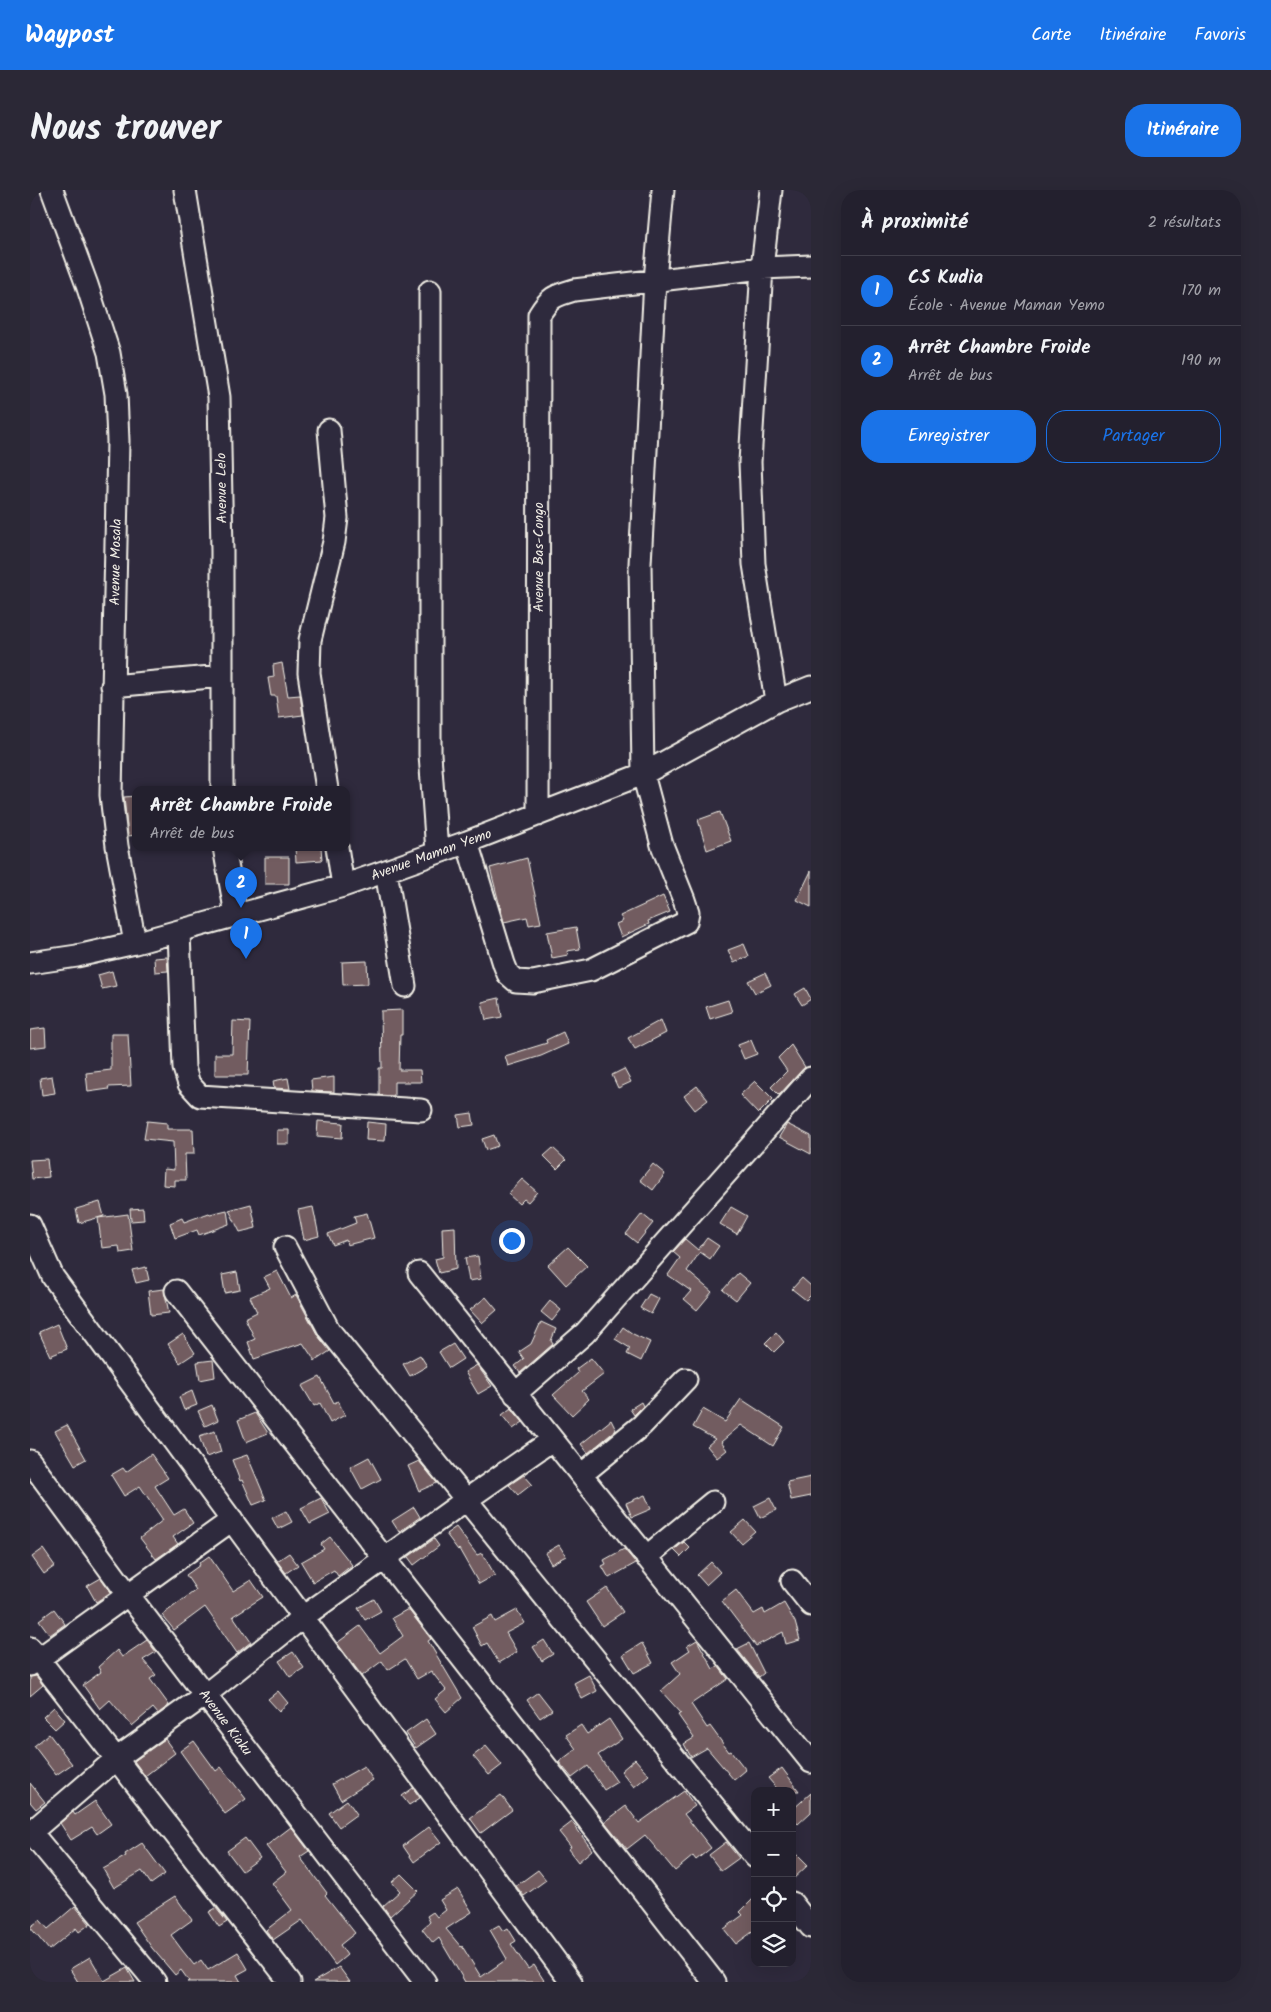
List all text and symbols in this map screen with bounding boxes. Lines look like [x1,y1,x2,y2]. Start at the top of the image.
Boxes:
text: Waypost [25,16,114,55]
text: Carte [1031,21,1071,50]
text: Itinéraire [1099,21,1166,50]
text: Favoris [1194,21,1246,50]
text: Nous trouver [30,102,221,158]
button: Itinéraire [1125,104,1241,157]
text: À proximité [861,206,968,239]
text: 2 résultats [1148,210,1221,235]
text: CS Kudia [908,263,983,293]
text: 1 [875,278,879,303]
text: 170 m [1181,278,1221,303]
text: École · Avenue Maman Yemo [908,293,1105,318]
text: Arrêt Chambre Froide [908,333,1090,363]
text: 2 [872,348,882,373]
text: 190 m [1181,348,1221,373]
text: Arrêt de bus [908,363,992,388]
button: Enregistrer [861,410,1036,463]
button: Partager [1046,410,1221,463]
street label: Avenue Lelo [210,453,234,523]
street label: Avenue Bas-Congo [528,502,550,612]
street label: Avenue Mosala [104,518,128,606]
popup [132,786,350,851]
text: Arrêt Chambre Froide [150,791,332,821]
text: Arrêt de bus [150,821,234,846]
street label: Avenue Maman Yemo [368,823,495,887]
pin: 2 [225,867,257,908]
pin: 1 [230,918,262,959]
your location [499,1228,525,1254]
street label: Avenue Kiaku [193,1685,258,1761]
map controls [751,1787,796,1967]
button: + [751,1787,796,1832]
button: − [751,1832,796,1877]
button: locate [751,1877,796,1922]
button: layers [751,1922,796,1967]

